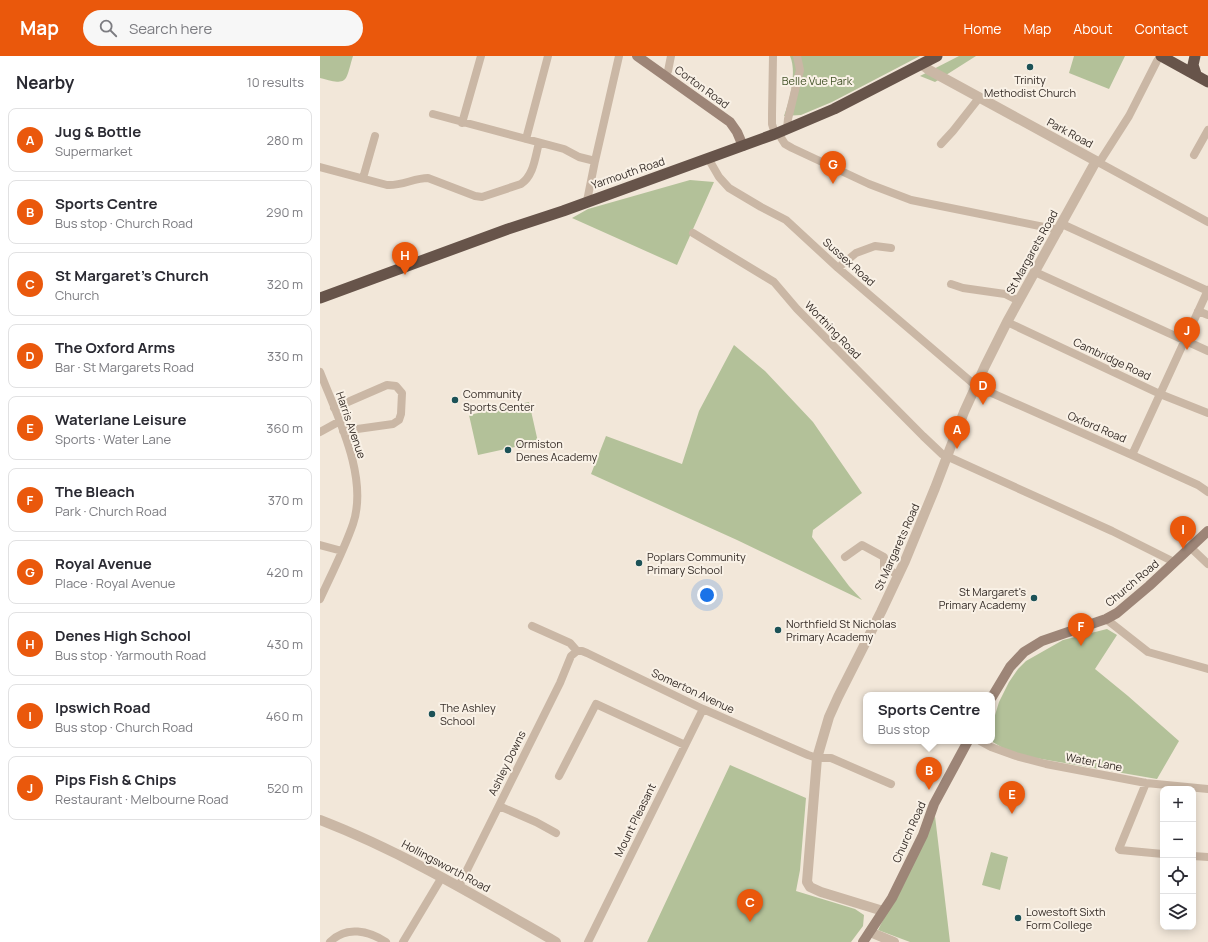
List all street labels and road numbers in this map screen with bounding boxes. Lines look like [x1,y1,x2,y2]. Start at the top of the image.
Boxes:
street label: Corton Road [672,62,733,111]
street label: Park Road [1045,114,1096,151]
street label: Yarmouth Road [589,153,667,192]
street label: St Margarets Road [1002,207,1061,296]
street label: Sussex Road [820,234,879,289]
street label: Worthing Road [802,297,865,362]
street label: Cambridge Road [1071,334,1153,383]
street label: Harris Avenue [333,389,370,461]
street label: Oxford Road [1066,407,1129,446]
street label: St Margarets Road [871,501,922,593]
street label: Church Road [1102,556,1162,609]
street label: Somerton Avenue [649,665,738,717]
street label: Ashley Downs [484,728,529,798]
street label: Water Lane [1065,749,1124,774]
street label: Mount Pleasant [610,781,659,859]
street label: Church Road [888,799,929,865]
street label: Hollingsworth Road [399,836,493,895]

